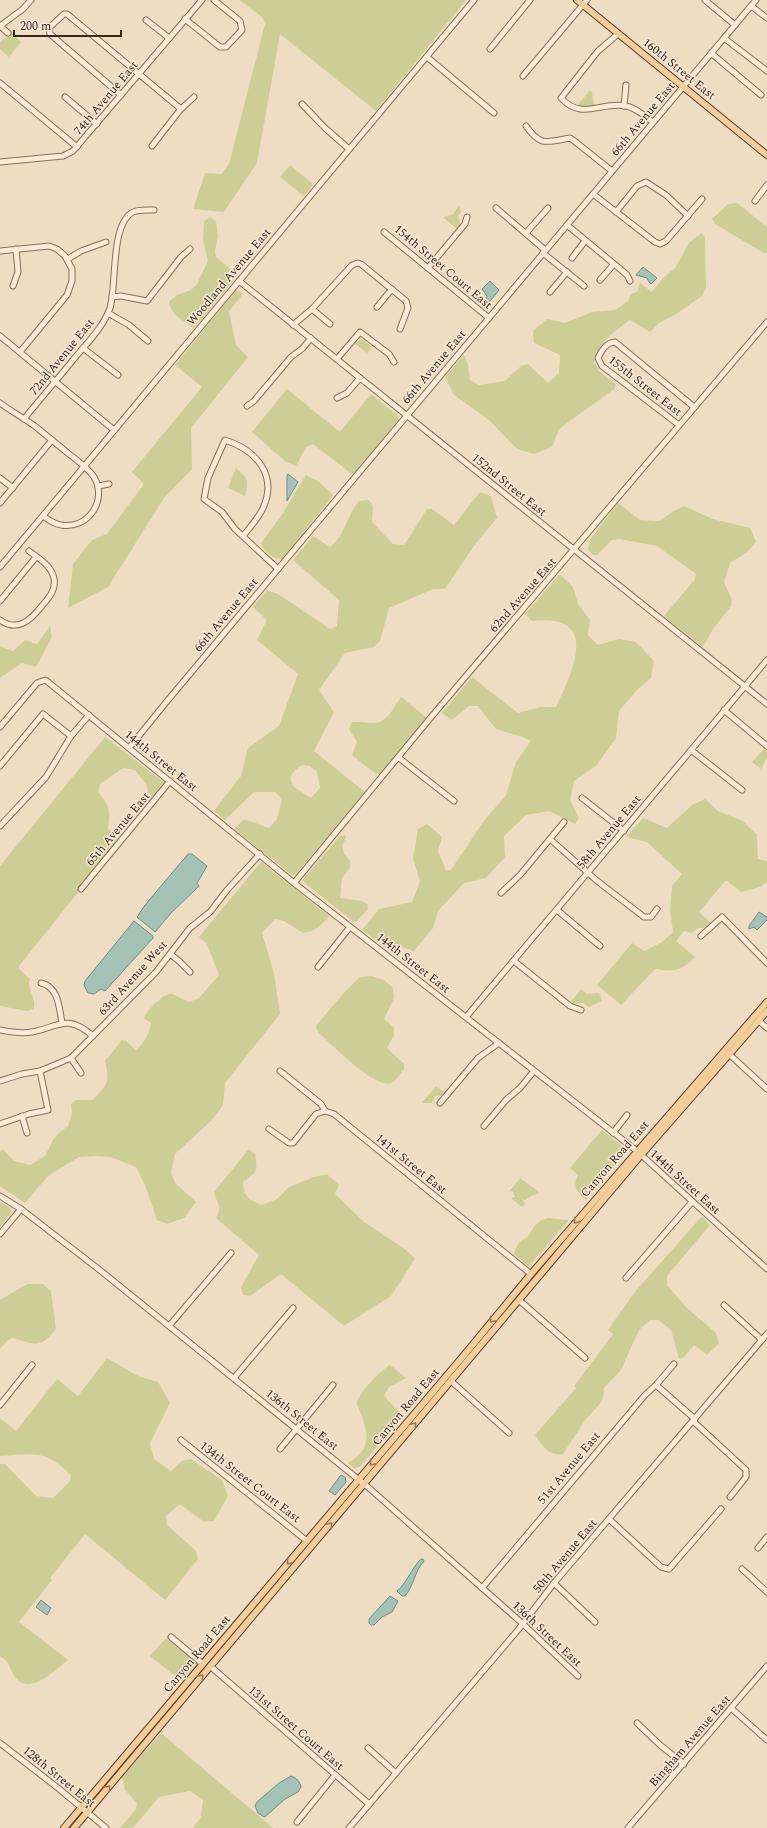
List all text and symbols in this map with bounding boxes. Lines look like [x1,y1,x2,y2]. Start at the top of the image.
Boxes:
scale bar [14,12,121,38]
text: 200 m [20,17,51,36]
street label: 160th Street East [638,33,720,105]
street label: 74th Avenue East [69,57,143,139]
street label: 66th Avenue East [606,78,680,160]
street label: 154th Street Court East [390,220,496,314]
street label: Woodland Avenue East [182,224,276,330]
street label: 72nd Avenue East [25,314,99,400]
street label: 66th Avenue East [397,326,471,408]
street label: 155th Street East [604,351,686,421]
street label: 152nd Street East [467,449,551,521]
street label: 62nd Avenue East [485,553,561,637]
street label: 66th Avenue East [189,574,263,656]
street label: 144th Street East [120,725,202,797]
street label: 65th Avenue East [81,788,155,870]
street label: 58th Avenue East [572,791,646,873]
street label: 144th Street East [372,928,454,998]
street label: 63rd Avenue West [94,936,172,1020]
street label: Canyon Road East [576,1116,654,1202]
street label: 141st Street East [371,1129,451,1199]
street label: 144th Street East [645,1145,725,1219]
one-way arrow [574,1217,581,1224]
one-way arrow [489,1316,496,1323]
street label: Canyon Road East [368,1364,444,1450]
street label: 136th Street East [261,1384,343,1456]
one-way arrow [409,1422,416,1430]
street label: 51st Avenue East [533,1427,605,1509]
street label: 134th Street Court East [195,1436,305,1528]
one-way arrow [370,1458,377,1466]
street label: 50th Avenue East [528,1515,602,1597]
one-way arrow [325,1522,332,1529]
one-way arrow [286,1558,293,1565]
street label: 136th Street East [508,1596,586,1672]
street label: Canyon Road East [159,1611,235,1697]
one-way arrow [196,1675,203,1682]
street label: 131st Street Court East [244,1681,348,1775]
street label: Bingham Avenue East [645,1691,735,1791]
street label: 128th Street East [18,1741,100,1813]
one-way arrow [104,1785,111,1792]

